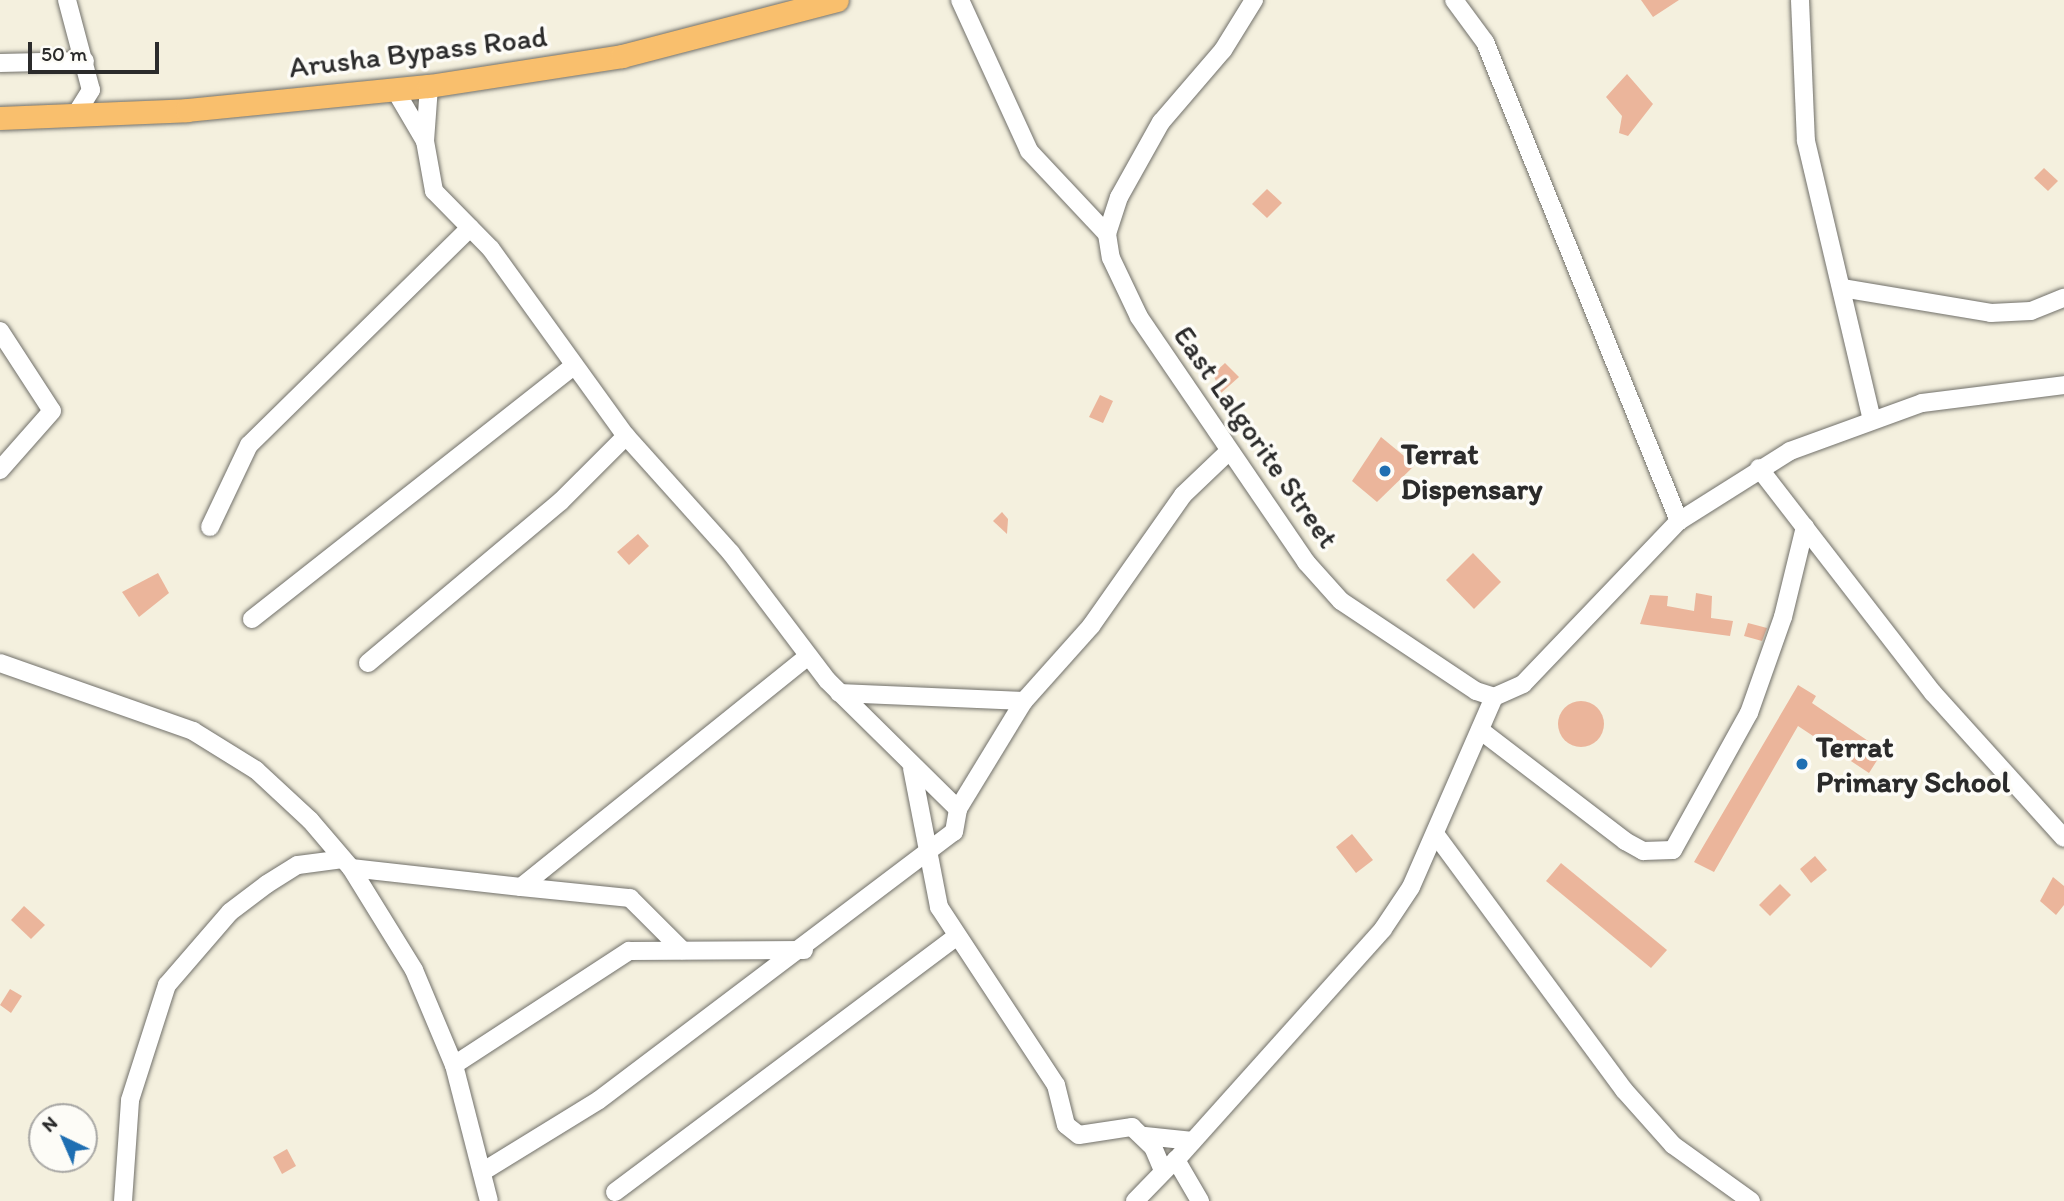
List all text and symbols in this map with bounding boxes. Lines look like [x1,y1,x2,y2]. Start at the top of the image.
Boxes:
street label: Arusha Bypass Road [287,18,549,86]
scale bar [32,28,163,72]
text: 50 m [41,41,87,66]
street label: East Lalgorite Street [1165,318,1347,556]
place label: Terrat Dispensary [1401,436,1542,506]
marker: Terrat Dispensary [1375,461,1395,481]
place label: Terrat Primary School [1816,729,2010,800]
marker: Terrat Primary School [1794,756,1810,772]
north arrow [28,1103,98,1173]
text: N [37,1111,62,1137]

